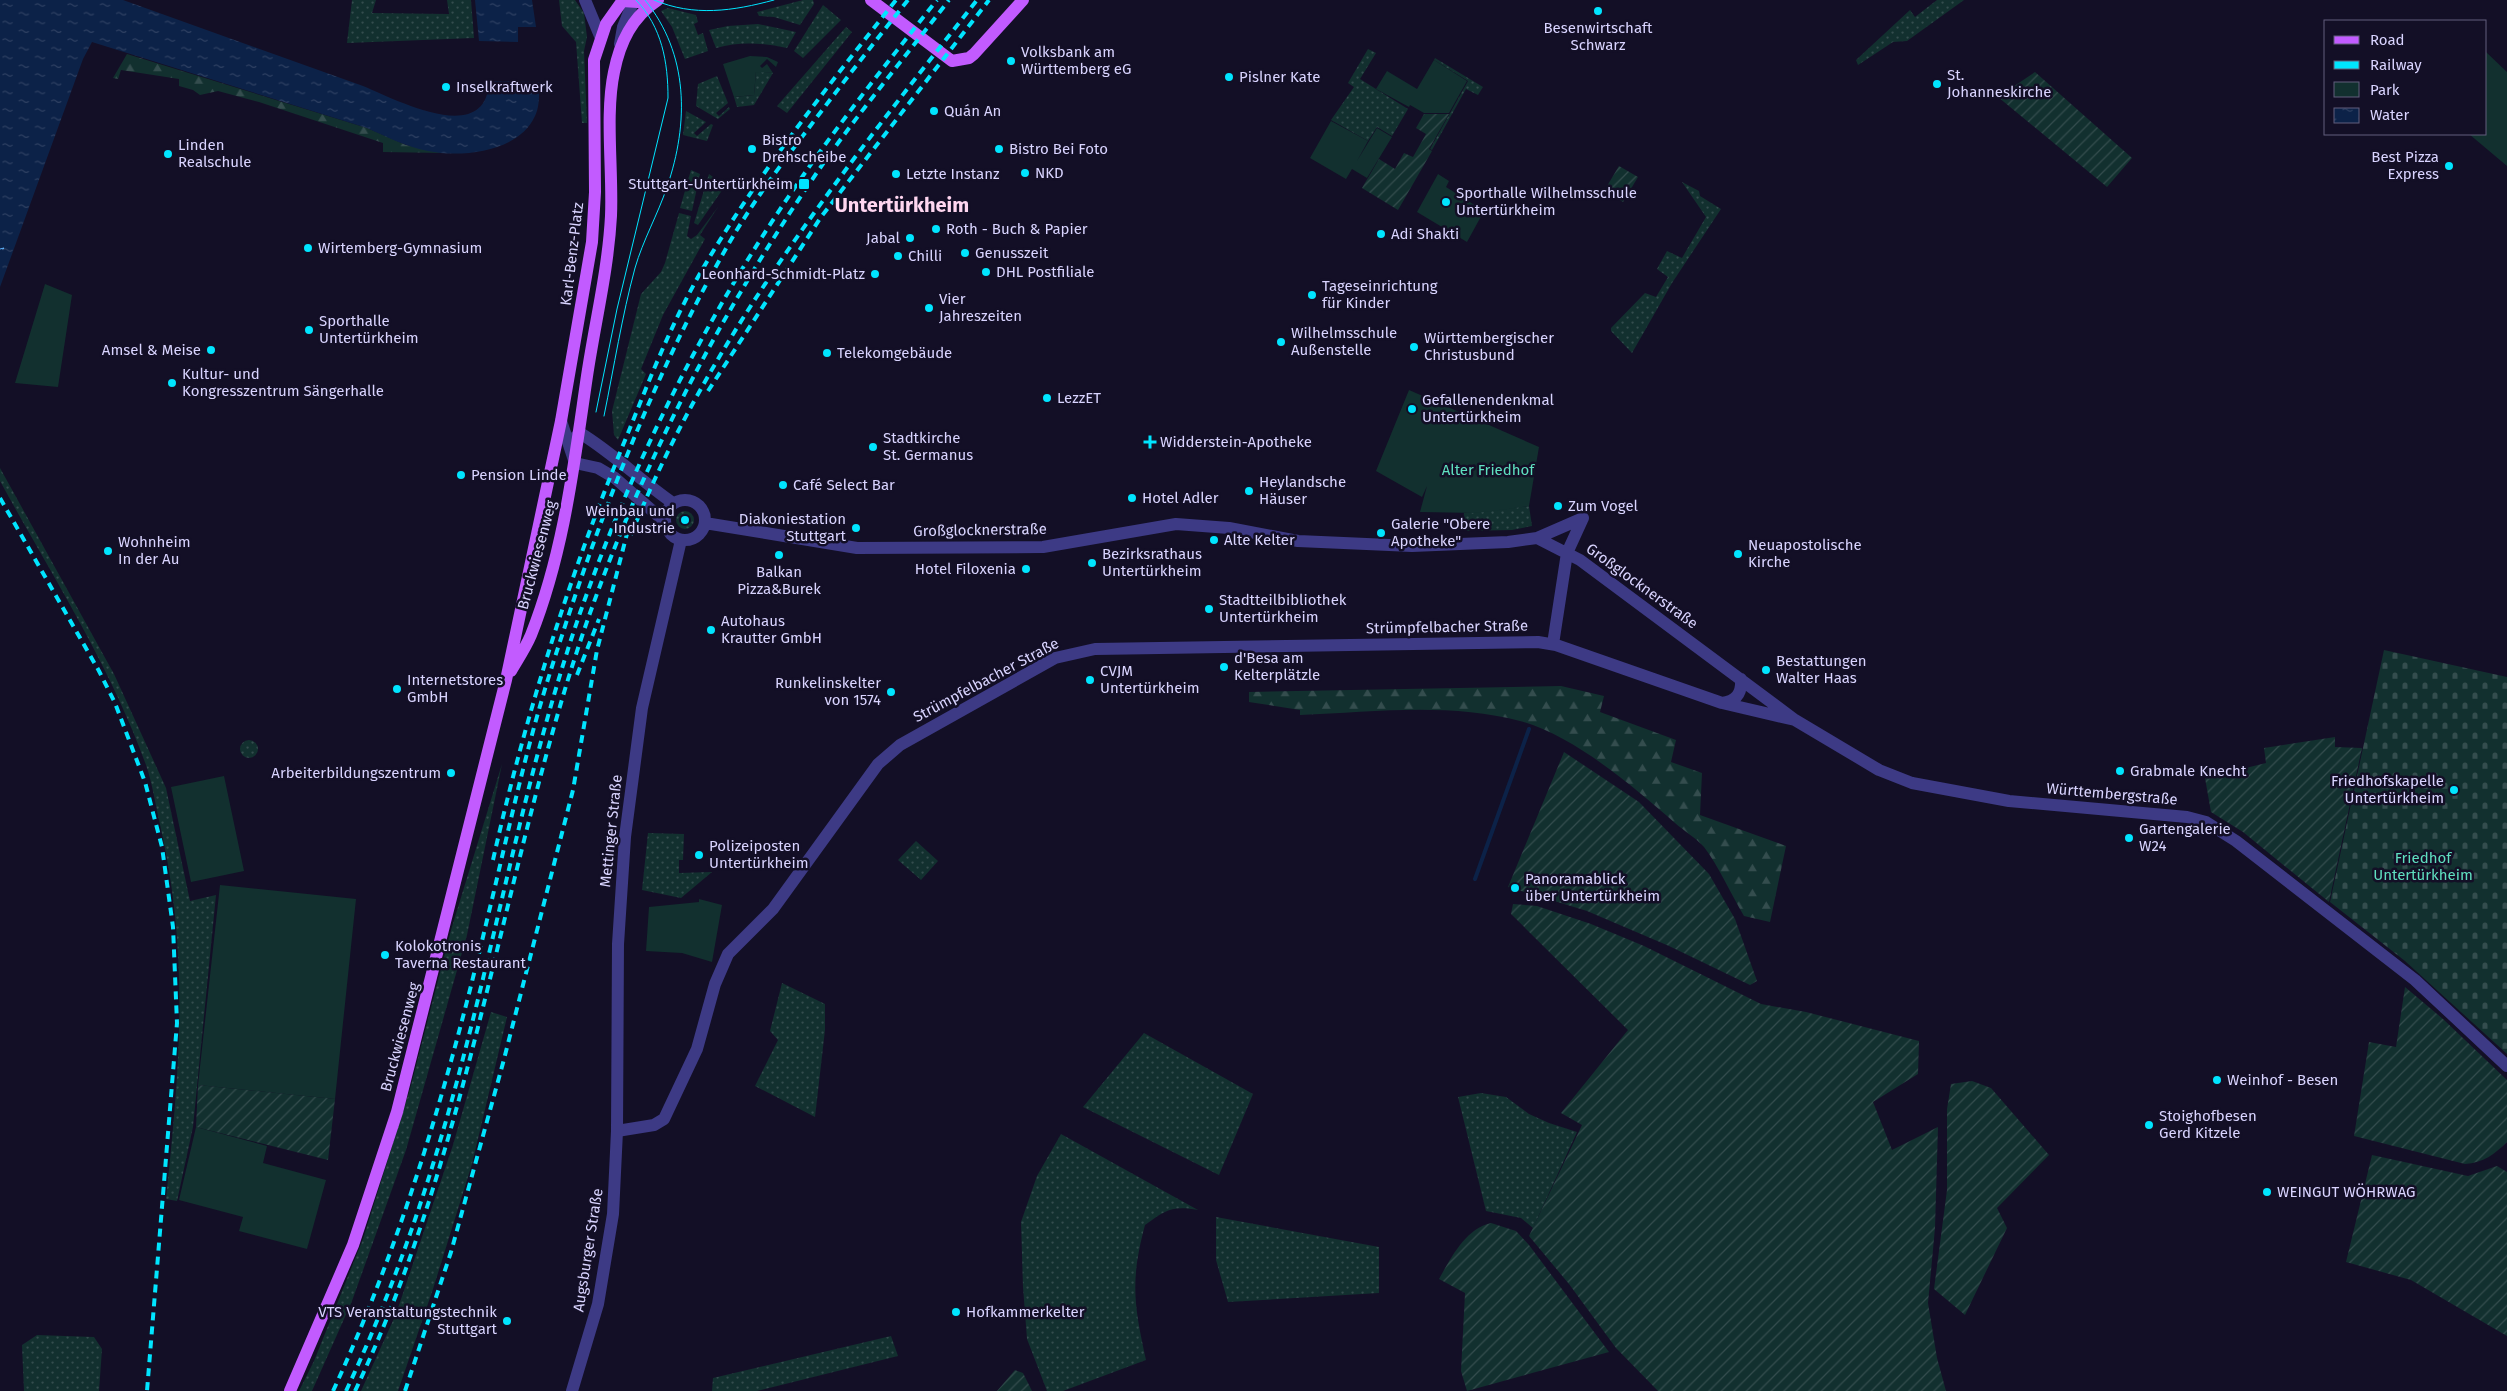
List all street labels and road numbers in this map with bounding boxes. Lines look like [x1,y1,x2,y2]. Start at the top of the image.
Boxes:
street label: Karl-Benz-Platz [557,201,587,307]
street label: Bruckwiesenweg [514,498,560,612]
street label: Großglocknerstraße [913,520,1047,540]
street label: Großglocknerstraße [1583,539,1701,633]
street label: Strümpfelbacher Straße [1366,617,1528,637]
street label: Strümpfelbacher Straße [910,634,1062,726]
street label: Mettinger Straße [596,774,626,888]
street label: Württembergstraße [2046,779,2178,809]
street label: Bruckwiesenweg [377,980,423,1094]
street label: Augsburger Straße [569,1187,607,1313]

